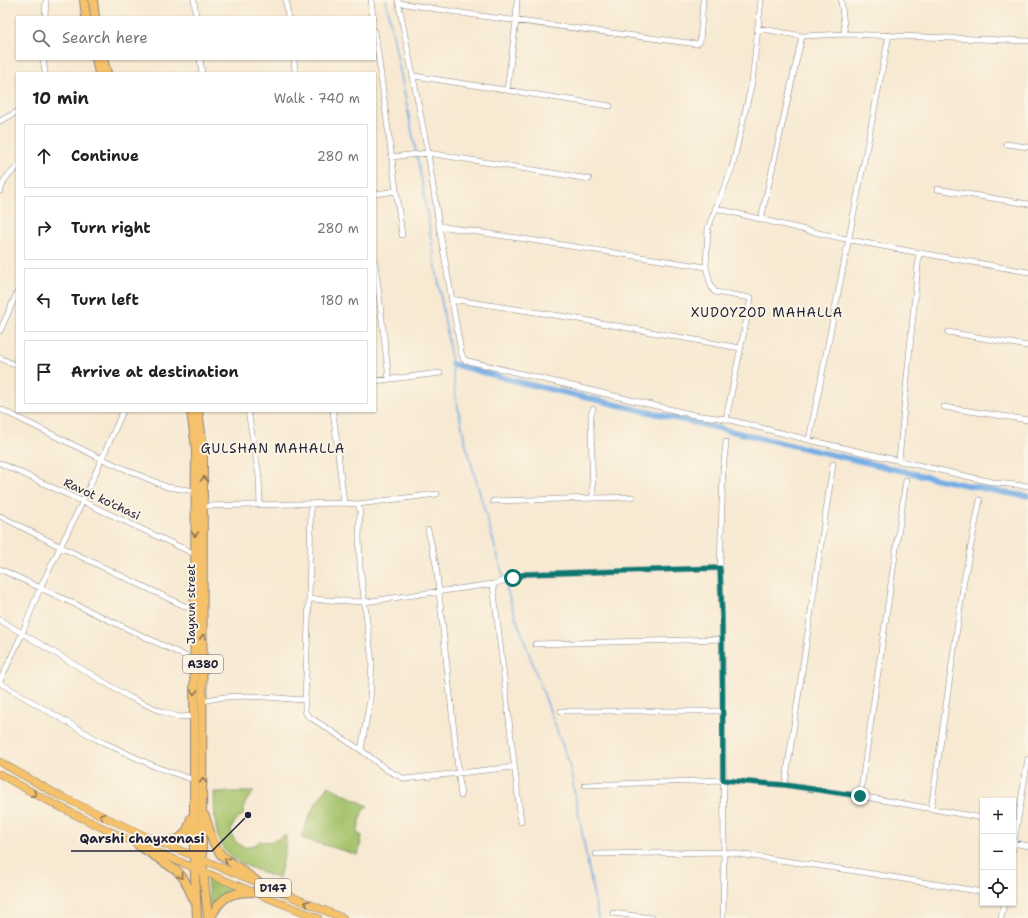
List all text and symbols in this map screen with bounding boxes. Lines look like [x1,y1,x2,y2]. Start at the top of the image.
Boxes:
search box [16,16,376,60]
icon: search [30,27,52,49]
text: Search here [62,28,148,48]
text: 10 min [32,87,89,109]
text: Walk · 740 m [274,90,360,107]
icon: ahead [33,145,55,167]
text: Continue [71,146,139,166]
text: 280 m [317,148,359,165]
icon: right [33,217,55,239]
text: Turn right [71,218,151,238]
text: 280 m [317,220,359,237]
icon: left [33,289,55,311]
text: Turn left [71,290,139,310]
text: 180 m [320,292,359,309]
district label: XUDOYZOD MAHALLA [691,304,843,321]
icon: arrive [33,361,55,383]
text: Arrive at destination [71,362,239,382]
district label: GULSHAN MAHALLA [201,440,345,457]
street label: Ravot ko'chasi [61,474,143,524]
one-way arrow [200,476,208,482]
one-way arrow [191,531,199,537]
street label: Jayxun street [183,564,199,644]
route start [504,569,522,587]
one-way arrow [199,634,207,640]
road number: A380 [183,655,223,673]
one-way arrow [190,689,198,695]
one-way arrow [199,778,207,784]
route end [851,787,869,805]
one-way arrow [30,789,37,796]
map controls [980,798,1016,906]
button: + [980,798,1016,834]
one-way arrow [99,813,107,821]
callout: Qarshi chayxonasi [71,826,212,851]
text: Qarshi chayxonasi [79,830,205,847]
button: − [980,834,1016,870]
one-way arrow [224,858,231,865]
button: locate [980,870,1016,906]
one-way arrow [176,872,184,879]
road number: D147 [255,879,291,897]
one-way arrow [304,899,311,907]

